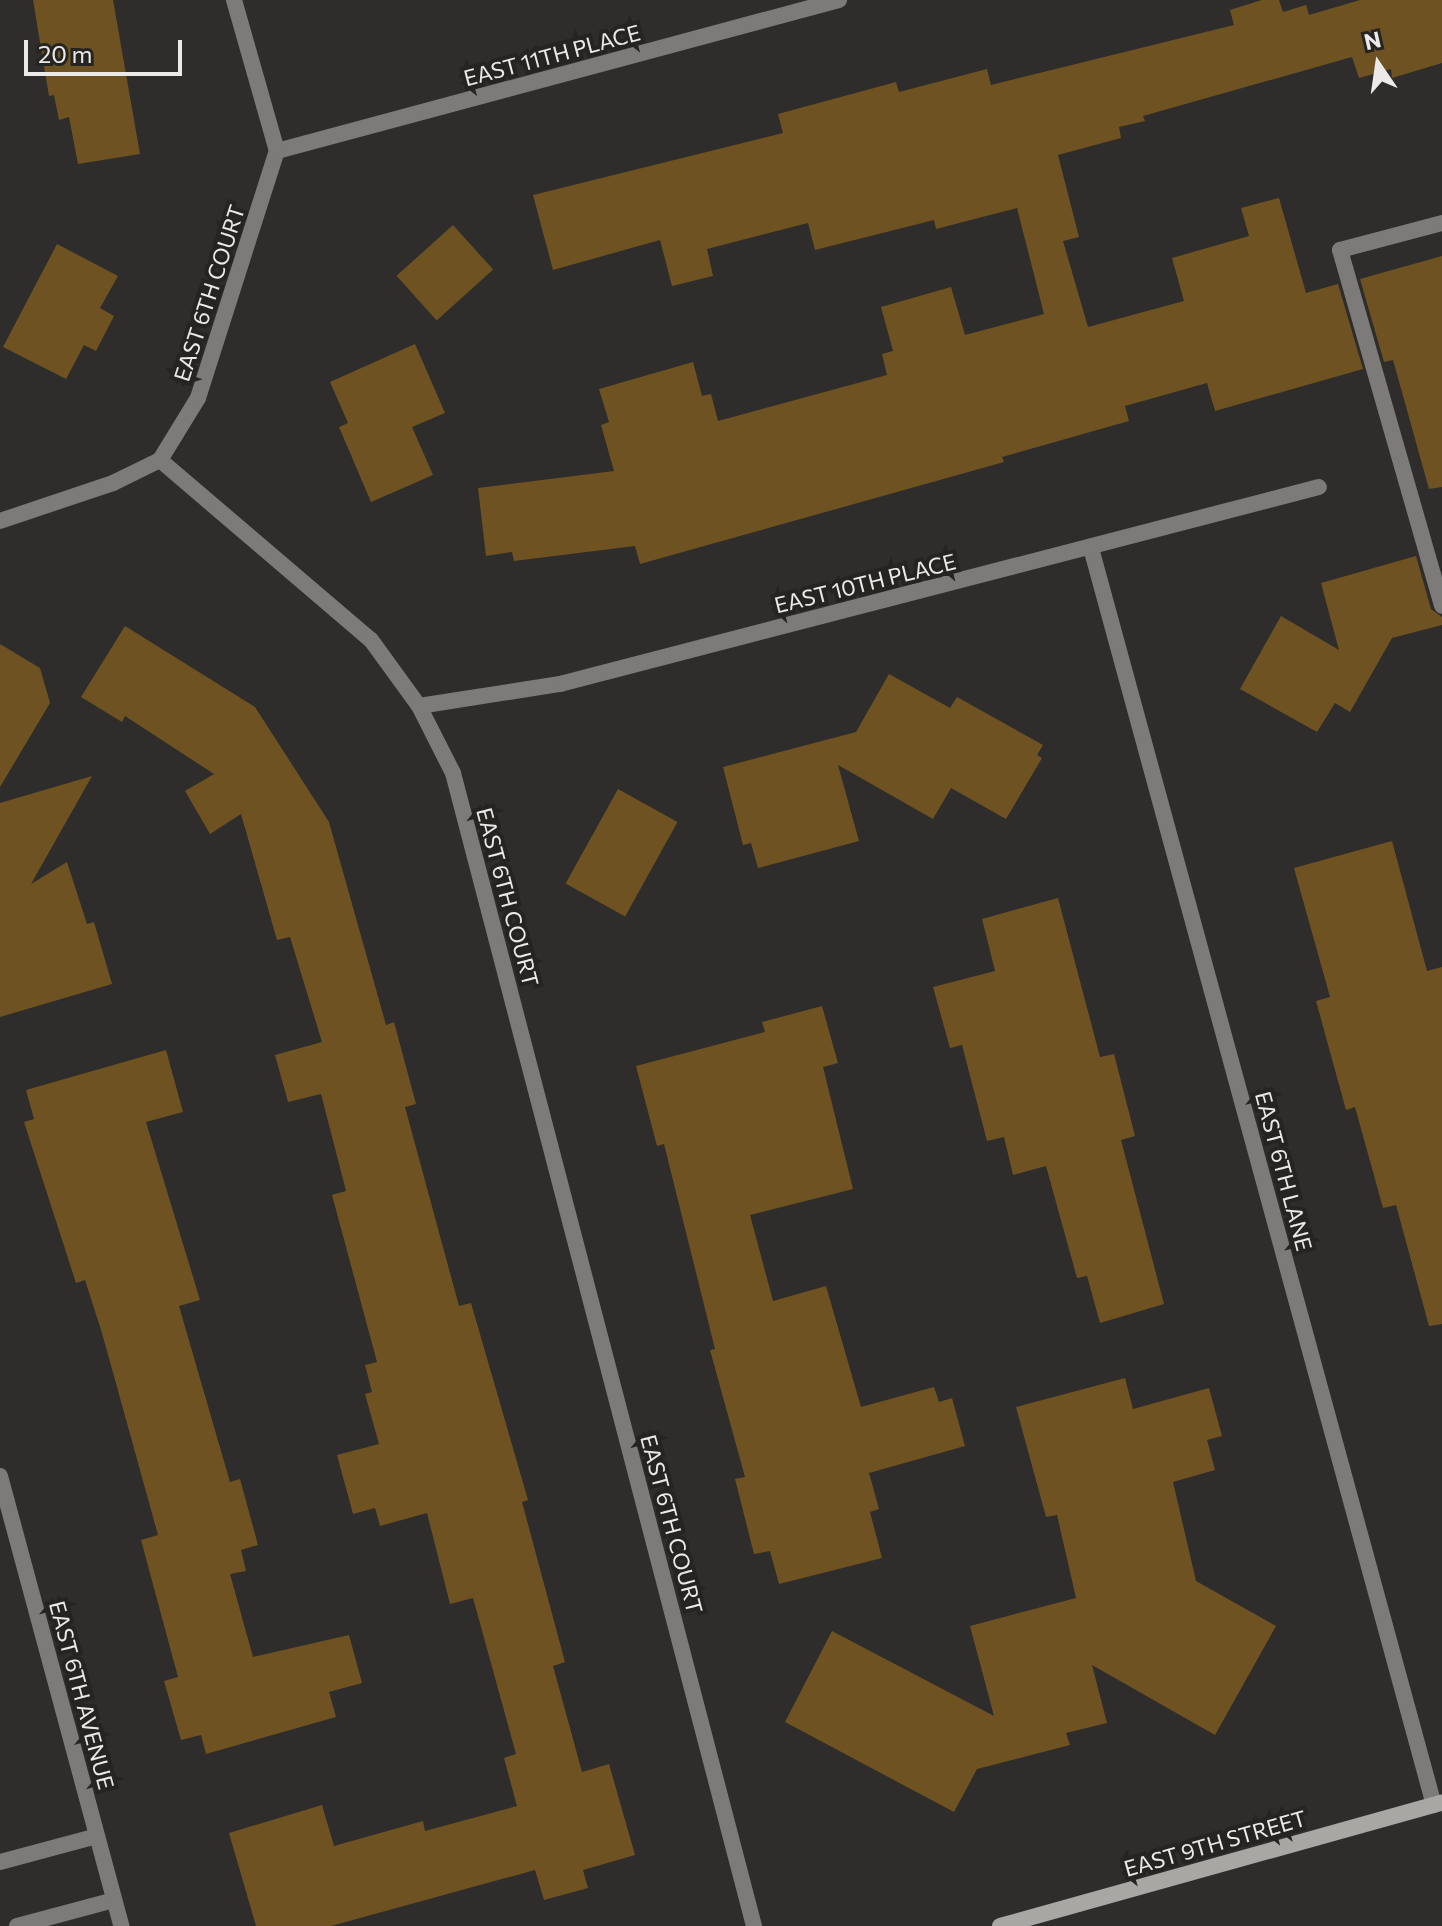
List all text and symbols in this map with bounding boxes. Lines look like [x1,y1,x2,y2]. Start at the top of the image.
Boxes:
street label: EAST 11TH PLACE [461,19,643,91]
scale bar [28,24,186,74]
north arrow [1338,24,1418,104]
text: N [1361,25,1384,55]
text: 20 m [38,39,92,68]
street label: EAST 6TH COURT [168,201,250,385]
street label: EAST 10TH PLACE [772,548,958,618]
street label: EAST 6TH COURT [471,805,545,989]
street label: EAST 6TH LANE [1250,1088,1318,1254]
street label: EAST 6TH COURT [635,1432,709,1616]
street label: EAST 6TH AVENUE [44,1598,120,1792]
street label: EAST 9TH STREET [1121,1804,1309,1882]

